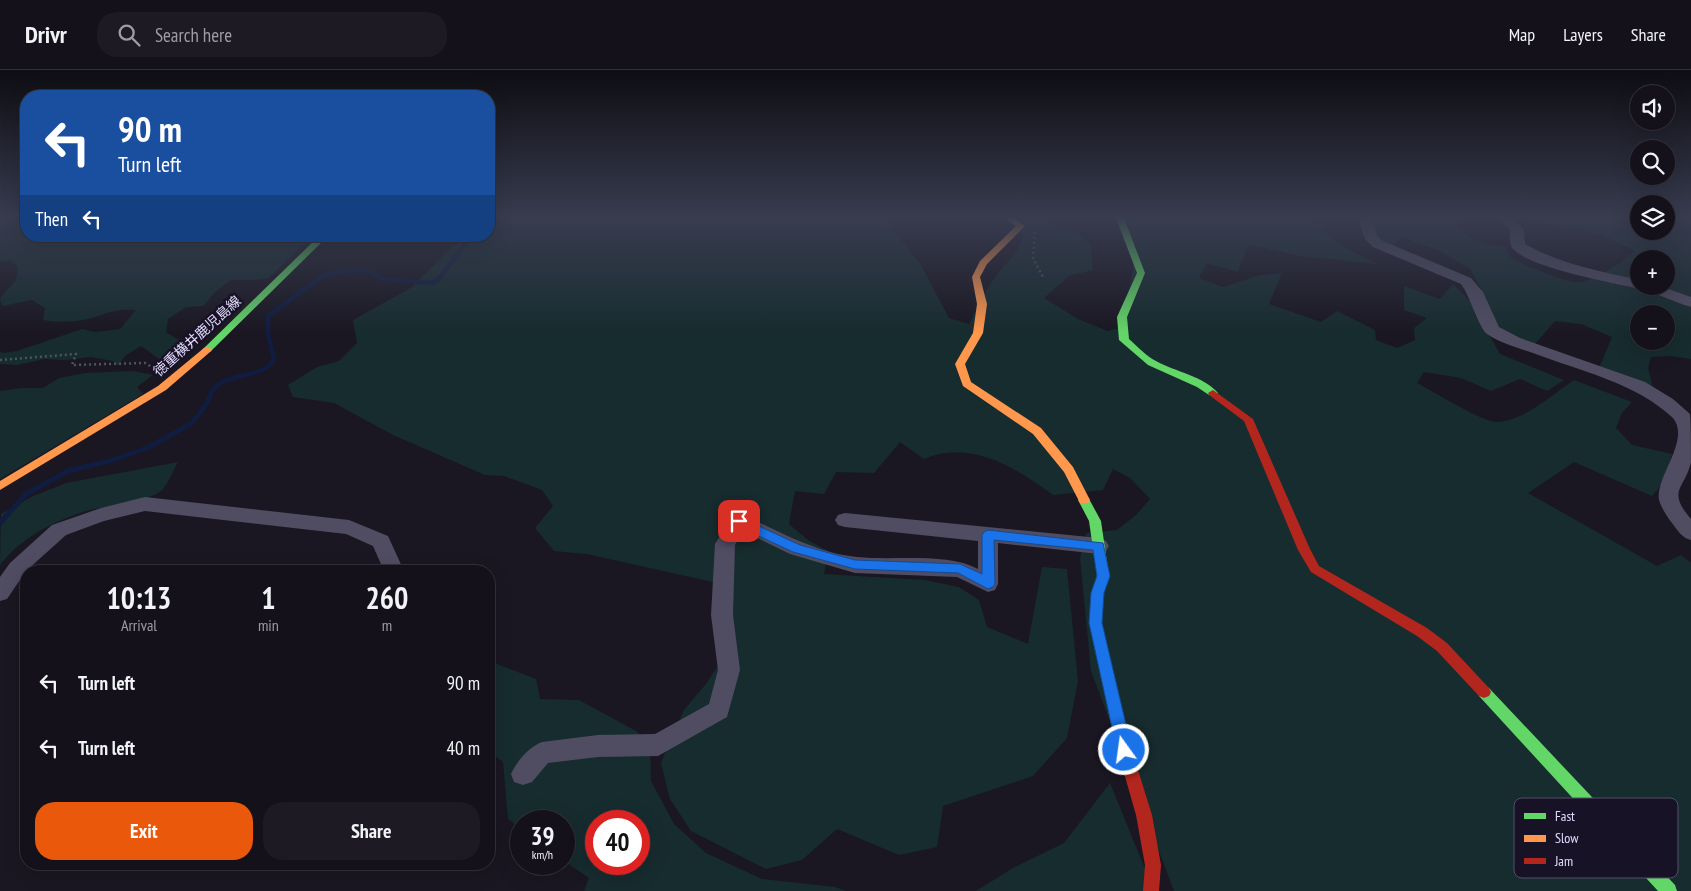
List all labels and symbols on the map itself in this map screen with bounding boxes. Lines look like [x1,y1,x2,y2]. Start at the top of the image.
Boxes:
street label: 徳重横井鹿児島線 [149,292,245,380]
pin [718,500,760,542]
position arrow [1097,723,1149,775]
legend [1514,798,1678,878]
text: Fast [1555,807,1575,825]
speed limit sign: 40 [585,810,650,875]
text: Slow [1555,829,1579,847]
text: Jam [1554,852,1573,870]

